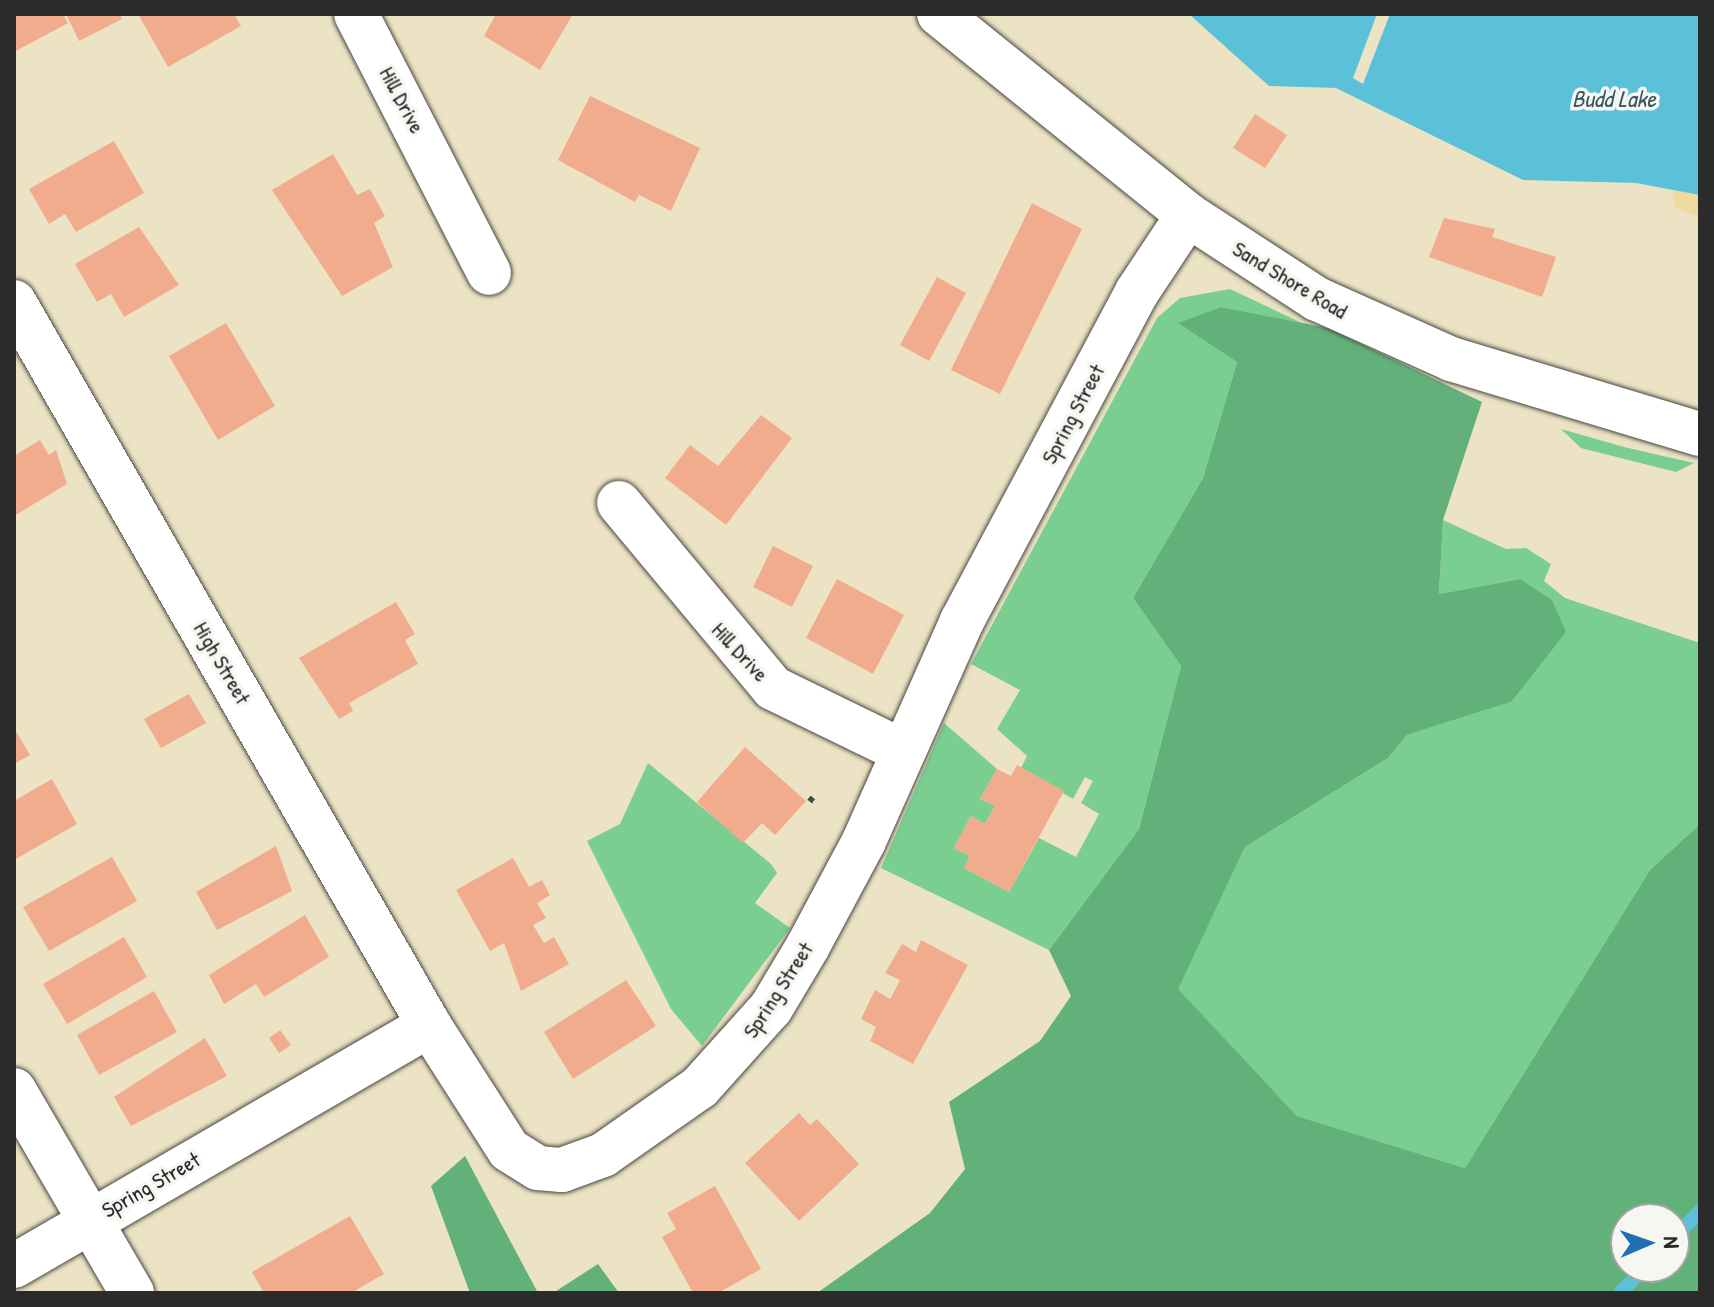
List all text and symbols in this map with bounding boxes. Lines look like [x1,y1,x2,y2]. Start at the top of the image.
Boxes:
street label: Hill Drive [374,62,430,138]
water label: Budd Lake [1572,85,1656,113]
street label: Sand Shore Road [1228,236,1352,324]
street label: Spring Street [1036,360,1110,468]
street label: High Street [188,617,256,709]
street label: Hill Drive [706,617,774,687]
street label: Spring Street [737,937,819,1043]
street label: Spring Street [97,1146,205,1224]
north arrow [1610,1203,1690,1283]
text: N [1657,1236,1687,1249]

